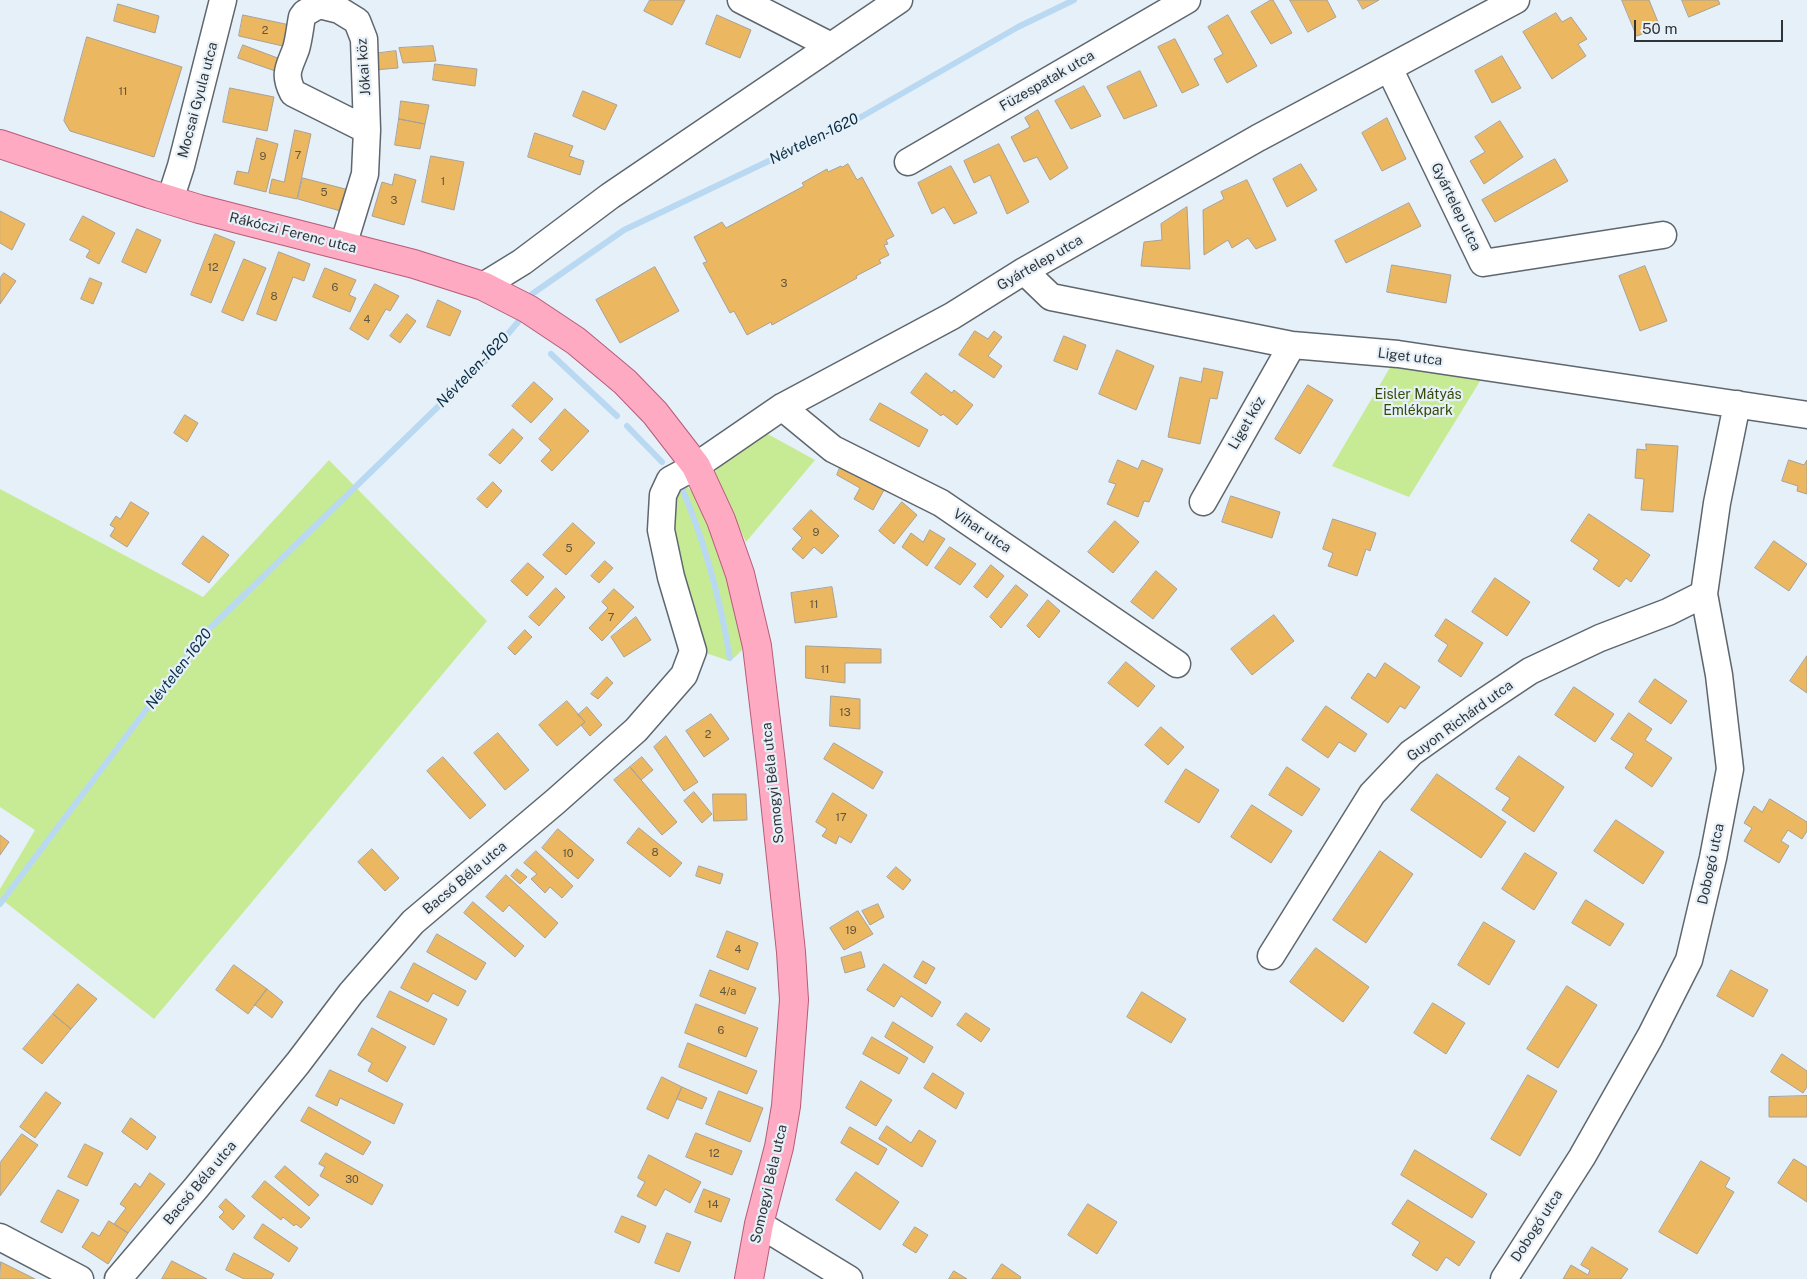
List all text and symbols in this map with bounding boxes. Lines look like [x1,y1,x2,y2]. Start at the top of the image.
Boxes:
scale bar [1637,10,1786,42]
text: 50 m [1642,20,1677,37]
house number: 2 [262,24,268,38]
street label: Jókai köz [354,38,374,96]
street label: Mocsai Gyula utca [174,40,222,160]
street label: Füzespatak utca [997,47,1097,115]
house number: 11 [119,85,127,99]
water label: Névtelen-1620 [766,110,862,168]
house number: 7 [295,149,301,163]
house number: 9 [260,150,266,164]
street label: Gyártelep utca [1427,160,1485,254]
house number: 1 [441,175,445,189]
house number: 5 [320,186,328,200]
house number: 3 [391,194,397,208]
street label: Rákóczi Ferenc utca [228,209,358,257]
street label: Gyártelep utca [994,232,1086,294]
house number: 12 [207,261,219,275]
house number: 3 [781,277,787,291]
house number: 6 [332,281,338,295]
house number: 8 [270,290,278,304]
house number: 4 [364,313,370,327]
water label: Névtelen-1620 [433,329,513,411]
street label: Liget utca [1377,345,1443,369]
park label: Eisler Mátyás Emlékpark [1374,387,1462,420]
street label: Liget köz [1225,393,1269,453]
street label: Vihar utca [950,506,1014,556]
house number: 9 [813,526,819,540]
house number: 5 [565,542,573,556]
house number: 11 [810,598,818,612]
house number: 7 [608,611,614,625]
water label: Névtelen-1620 [142,625,216,713]
house number: 11 [821,663,829,677]
street label: Guyon Richárd utca [1404,677,1516,765]
house number: 13 [839,706,851,720]
street label: Somogyi Béla utca [758,722,788,844]
house number: 2 [705,728,711,742]
house number: 17 [835,811,847,825]
street label: Dobogó utca [1694,822,1728,906]
street label: Bacsó Béla utca [420,838,510,918]
house number: 8 [651,846,659,860]
house number: 10 [562,847,574,861]
house number: 19 [845,924,857,938]
house number: 4 [735,943,741,957]
house number: 4/a [720,985,736,999]
house number: 6 [718,1024,724,1038]
street label: Somogyi Béla utca [747,1123,791,1245]
street label: Bacsó Béla utca [160,1138,240,1228]
house number: 12 [708,1147,720,1161]
house number: 30 [345,1173,359,1187]
street label: Dobogó utca [1508,1187,1566,1265]
house number: 14 [707,1198,719,1212]

